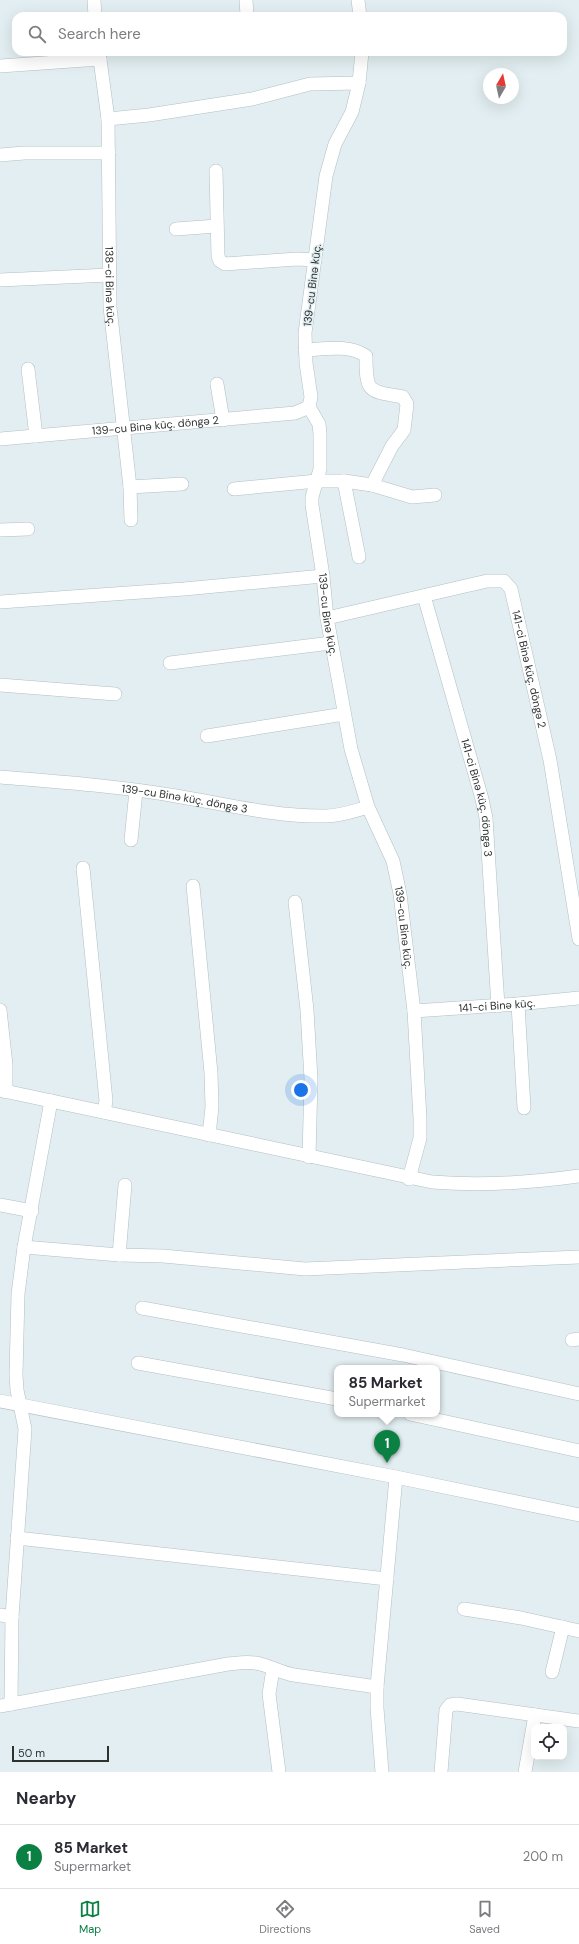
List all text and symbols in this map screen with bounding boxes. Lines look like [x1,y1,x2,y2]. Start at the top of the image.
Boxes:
search box [12,12,567,56]
icon: search [26,23,48,45]
text: Search here [58,24,141,44]
north arrow [483,68,519,104]
street label: 139-cu Binə küç. [300,243,324,327]
street label: 138-ci Binə küç. [102,247,119,327]
street label: 139-cu Binə küç. döngə 2 [91,413,219,438]
street label: 139-cu Binə küç. [316,572,341,657]
street label: 141-ci Binə küç. döngə 2 [509,609,550,729]
street label: 141-ci Binə küç. döngə 3 [458,737,495,857]
street label: 139-cu Binə küç. döngə 3 [121,781,249,816]
street label: 139-cu Binə küç. [392,885,416,970]
street label: 141-ci Binə küç. [458,995,536,1015]
your location [291,1080,311,1100]
popup [334,1365,440,1417]
text: 85 Market [348,1373,422,1393]
text: Supermarket [348,1393,426,1410]
pin: 1 [374,1430,400,1463]
map controls [531,1724,567,1760]
button: locate [531,1724,567,1760]
scale bar [12,1744,109,1763]
text: 50 m [18,1746,45,1760]
text: Nearby [16,1787,76,1809]
text: 85 Market [54,1838,128,1858]
text: 1 [27,1848,31,1865]
text: 200 m [523,1848,563,1865]
text: Supermarket [54,1858,131,1875]
tab: Map [79,1898,101,1936]
tab: Directions [259,1898,311,1936]
tab: Saved [469,1898,500,1936]

